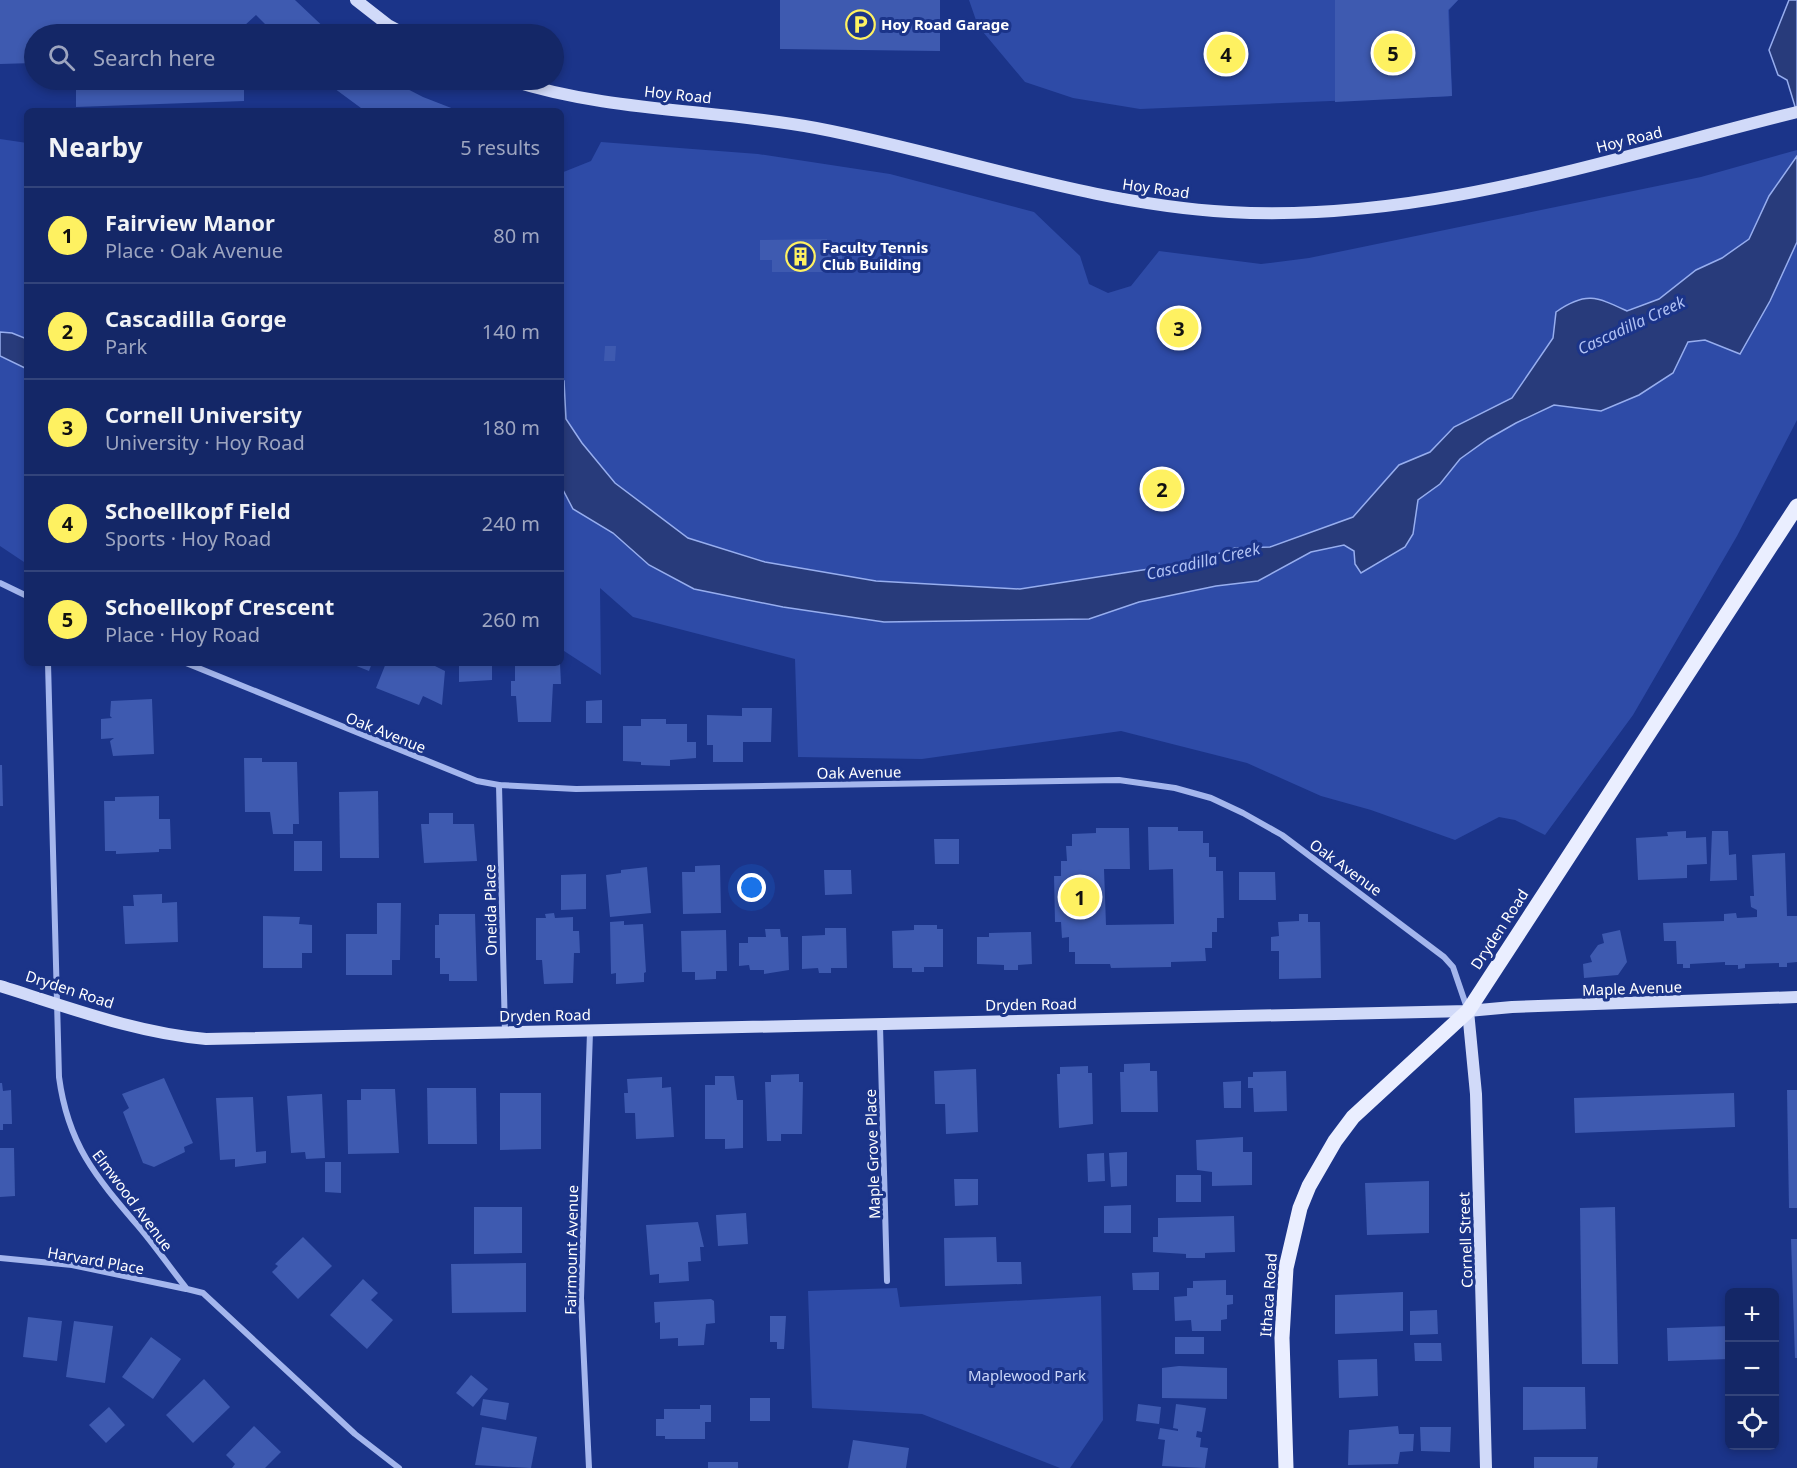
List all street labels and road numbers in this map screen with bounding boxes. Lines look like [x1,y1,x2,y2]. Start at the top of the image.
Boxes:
street label: Hoy Road [643,81,713,107]
street label: Hoy Road [1594,121,1664,157]
street label: Hoy Road [1121,173,1191,203]
street label: Oak Avenue [343,707,429,757]
street label: Oak Avenue [816,761,902,783]
street label: Oak Avenue [1306,834,1386,900]
street label: Oneida Place [479,864,501,956]
street label: Dryden Road [1466,885,1532,973]
street label: Dryden Road [23,965,117,1013]
street label: Maple Avenue [1582,976,1682,1000]
street label: Dryden Road [985,993,1077,1015]
street label: Dryden Road [499,1004,591,1026]
street label: Maple Grove Place [860,1089,884,1219]
street label: Elmwood Avenue [88,1145,178,1255]
street label: Fairmount Avenue [560,1185,582,1315]
street label: Cornell Street [1453,1191,1477,1288]
street label: Harvard Place [46,1242,146,1278]
street label: Ithaca Road [1255,1253,1281,1337]

